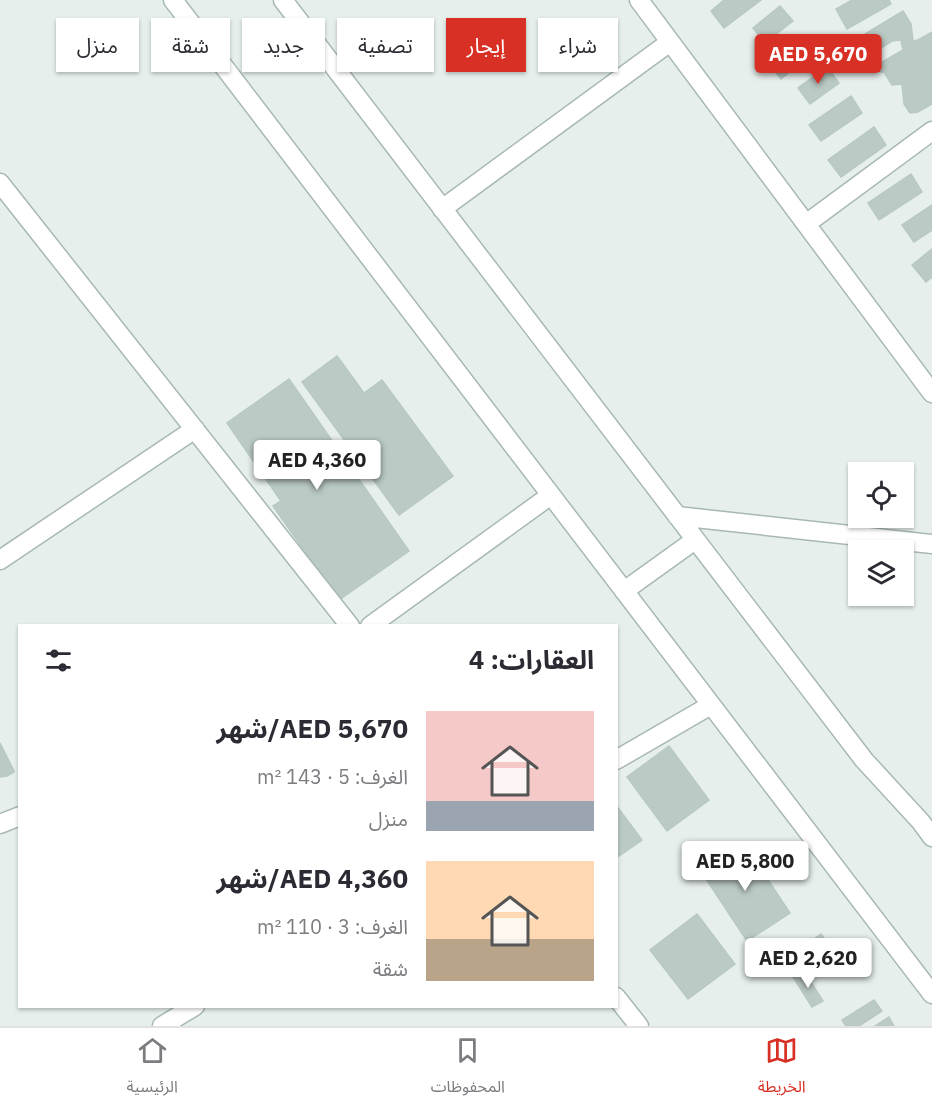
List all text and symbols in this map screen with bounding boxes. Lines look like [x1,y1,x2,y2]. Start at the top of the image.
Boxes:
chip: منزل [56,18,139,72]
chip: شقة [151,18,230,72]
chip: جديد [242,18,325,72]
chip: تصفية [337,18,434,72]
chip: إيجار [446,18,526,72]
chip: شراء [538,18,618,72]
pin: AED 5,670 [749,34,887,85]
text: AED 5,670 [769,40,867,67]
pin: AED 4,360 [248,440,386,491]
text: AED 4,360 [268,446,366,473]
map controls [848,462,914,606]
button: locate [848,462,914,528]
button: layers [848,540,914,606]
text: العقارات: 4 [469,642,594,676]
icon: filters [42,644,75,677]
text: AED 5,670/شهر [216,711,408,745]
icon: home [474,735,546,807]
text: الغرف: 5 · 143 m² [257,763,408,790]
text: منزل [369,805,408,832]
pin: AED 5,800 [676,841,814,892]
text: AED 5,800 [696,847,794,874]
text: AED 4,360/شهر [216,861,408,895]
icon: home [474,885,546,957]
text: الغرف: 3 · 110 m² [257,913,408,940]
pin: AED 2,620 [739,938,877,989]
text: AED 2,620 [759,944,857,971]
text: شقة [373,955,408,982]
tab: الرئيسية [126,1034,178,1104]
tab: المحفوظات [431,1034,505,1104]
tab: الخريطة [758,1034,806,1104]

